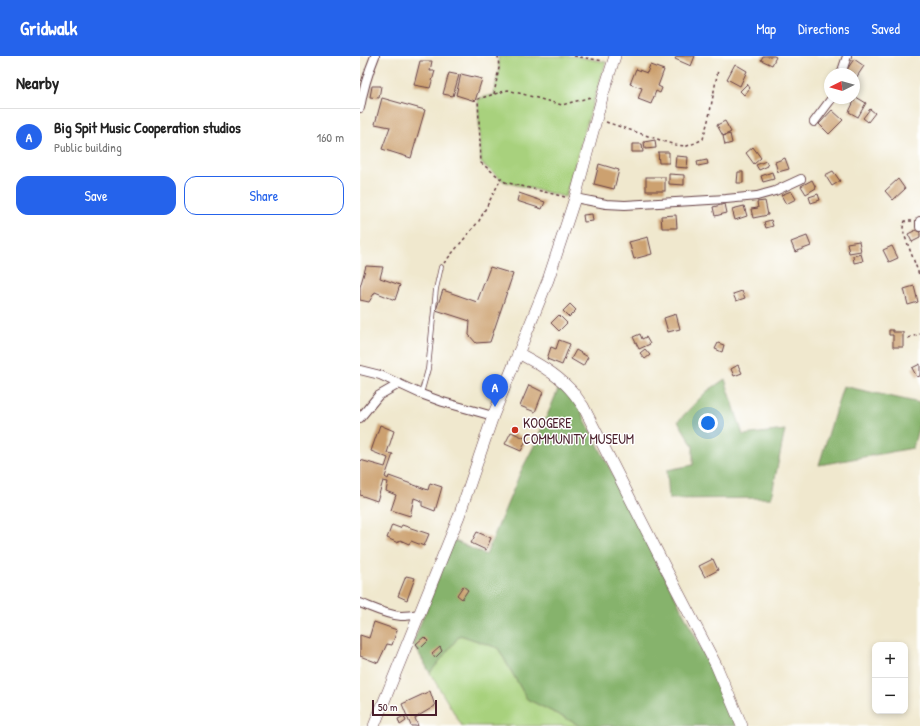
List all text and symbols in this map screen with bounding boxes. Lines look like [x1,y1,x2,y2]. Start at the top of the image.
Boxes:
text: Gridwalk [20,15,77,41]
text: Map [756,19,776,38]
text: Directions [798,19,849,38]
text: Saved [871,19,900,38]
north arrow [824,68,860,104]
text: Nearby [16,71,59,94]
text: Big Spit Music Cooperation studios [54,117,241,138]
text: A [26,128,32,146]
text: 160 m [316,128,344,146]
text: Public building [54,138,122,156]
button: Save [16,176,176,215]
button: Share [184,176,344,215]
pin: A [482,374,508,407]
place label: KOOGERE COMMUNITY MUSEUM [523,413,634,448]
your location [698,413,718,433]
marker: KOOGERE COMMUNITY MUSEUM [510,425,520,435]
map controls [872,642,908,714]
button: + [872,642,908,678]
button: − [872,678,908,714]
scale bar [372,698,437,717]
text: 50 m [378,700,398,714]

